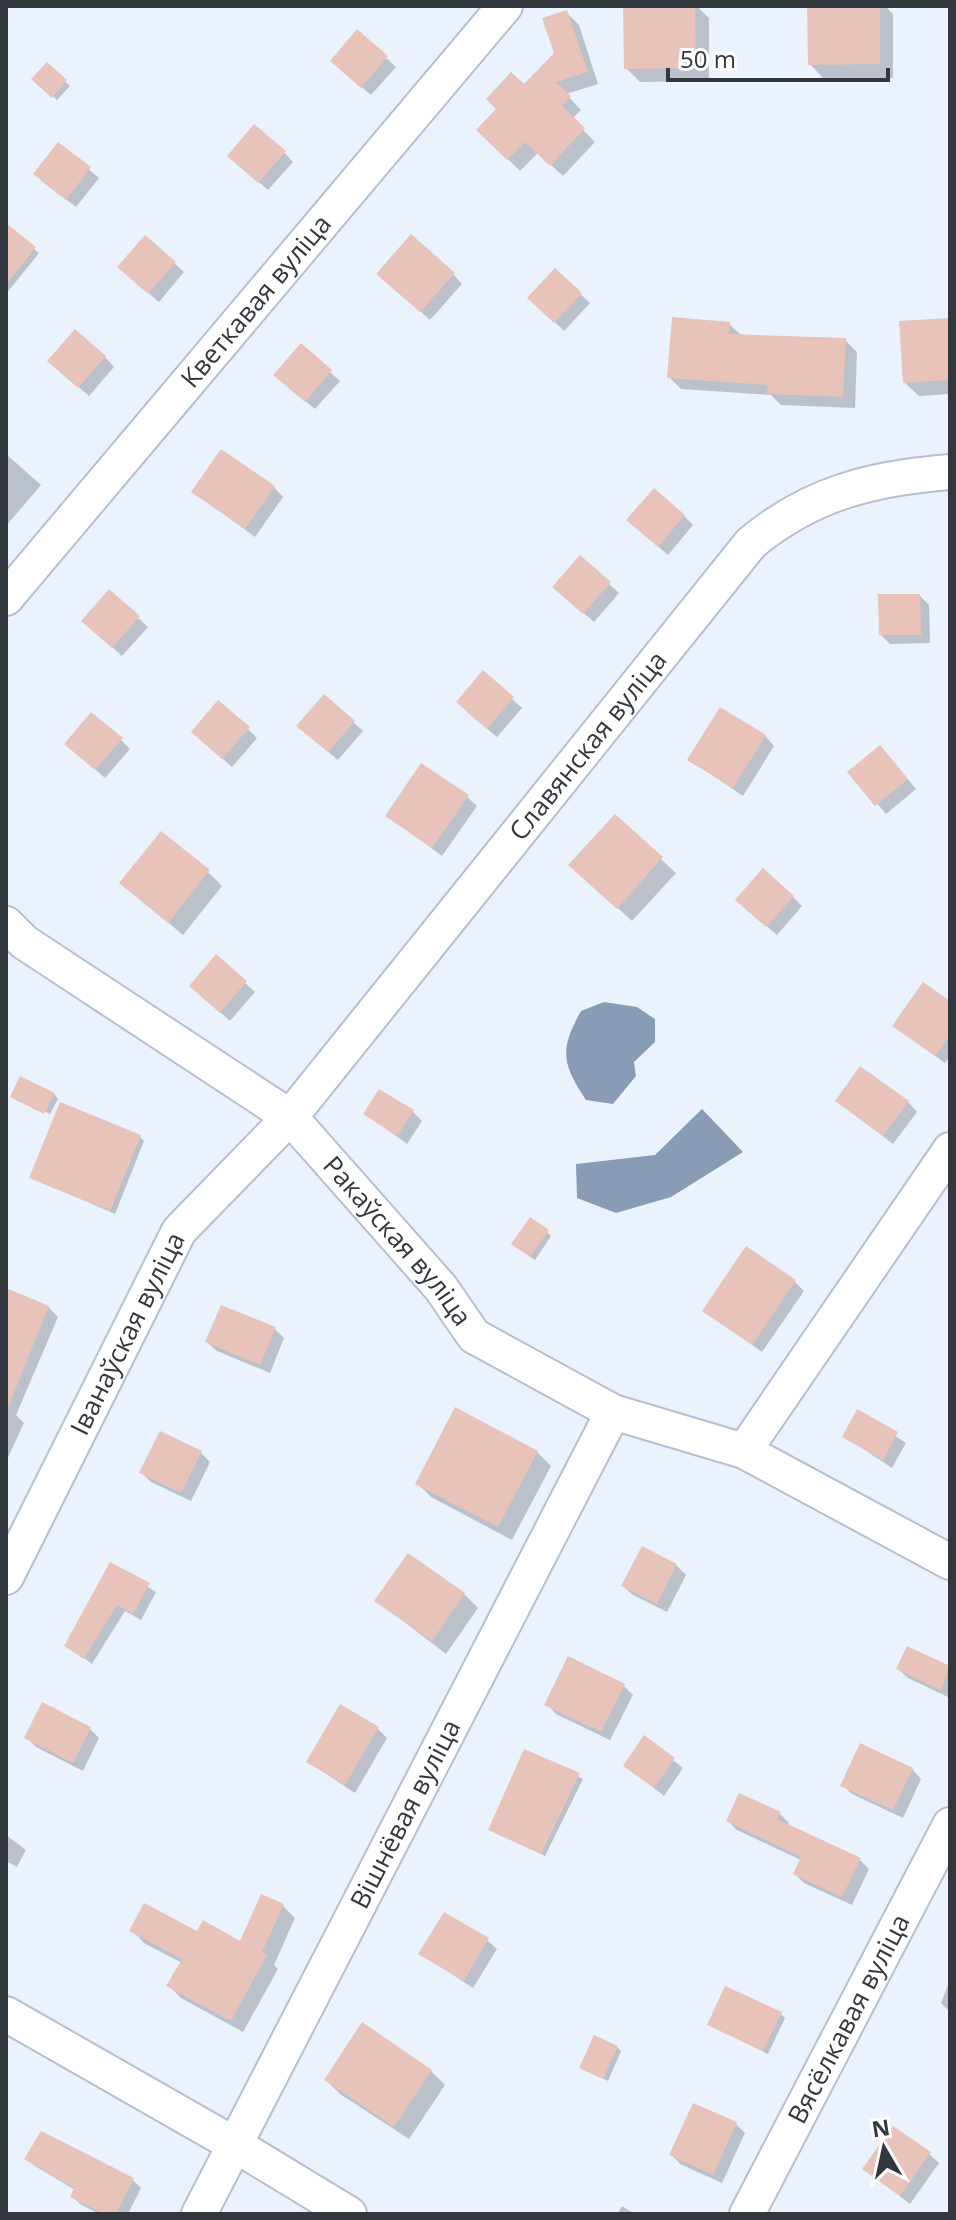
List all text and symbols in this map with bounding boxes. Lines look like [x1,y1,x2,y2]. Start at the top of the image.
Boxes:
scale bar [668,32,888,82]
text: 50 m [680,42,736,75]
street label: Кветкавая вуліца [172,206,339,395]
street label: Славянская вуліца [500,643,674,847]
street label: Ракаўская вуліца [316,1148,481,1333]
street label: Іванаўская вуліца [61,1226,193,1441]
street label: Вішнёвая вуліца [341,1713,468,1914]
street label: Вясёлкавая вуліца [778,1907,917,2130]
north arrow [844,2108,924,2188]
text: N [870,2111,892,2143]

